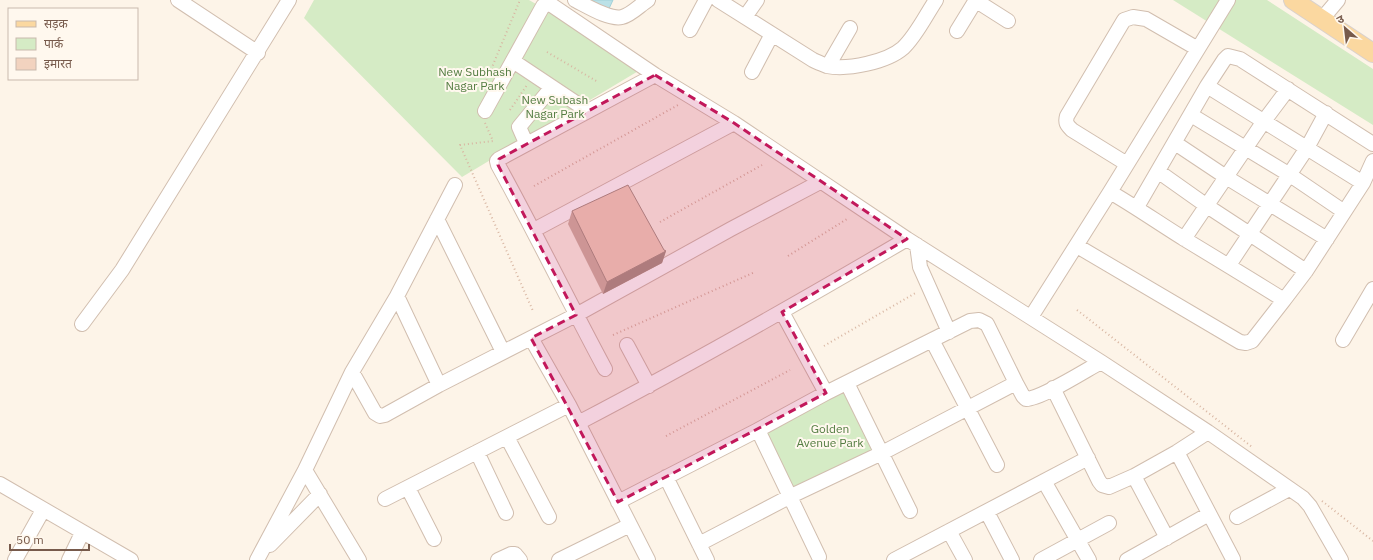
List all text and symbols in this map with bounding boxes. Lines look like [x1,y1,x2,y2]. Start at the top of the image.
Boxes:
legend [8,8,138,80]
north arrow [1325,8,1365,48]
text: उ [1334,11,1347,27]
text: सड़क [44,16,69,31]
text: पार्क [44,36,64,51]
text: इमारत [44,56,73,71]
park label: New Subhash Nagar Park [438,64,512,93]
park label: New Subash Nagar Park [522,92,588,121]
park label: Golden Avenue Park [796,421,864,450]
scale bar [10,526,89,552]
text: 50 m [16,532,44,547]

